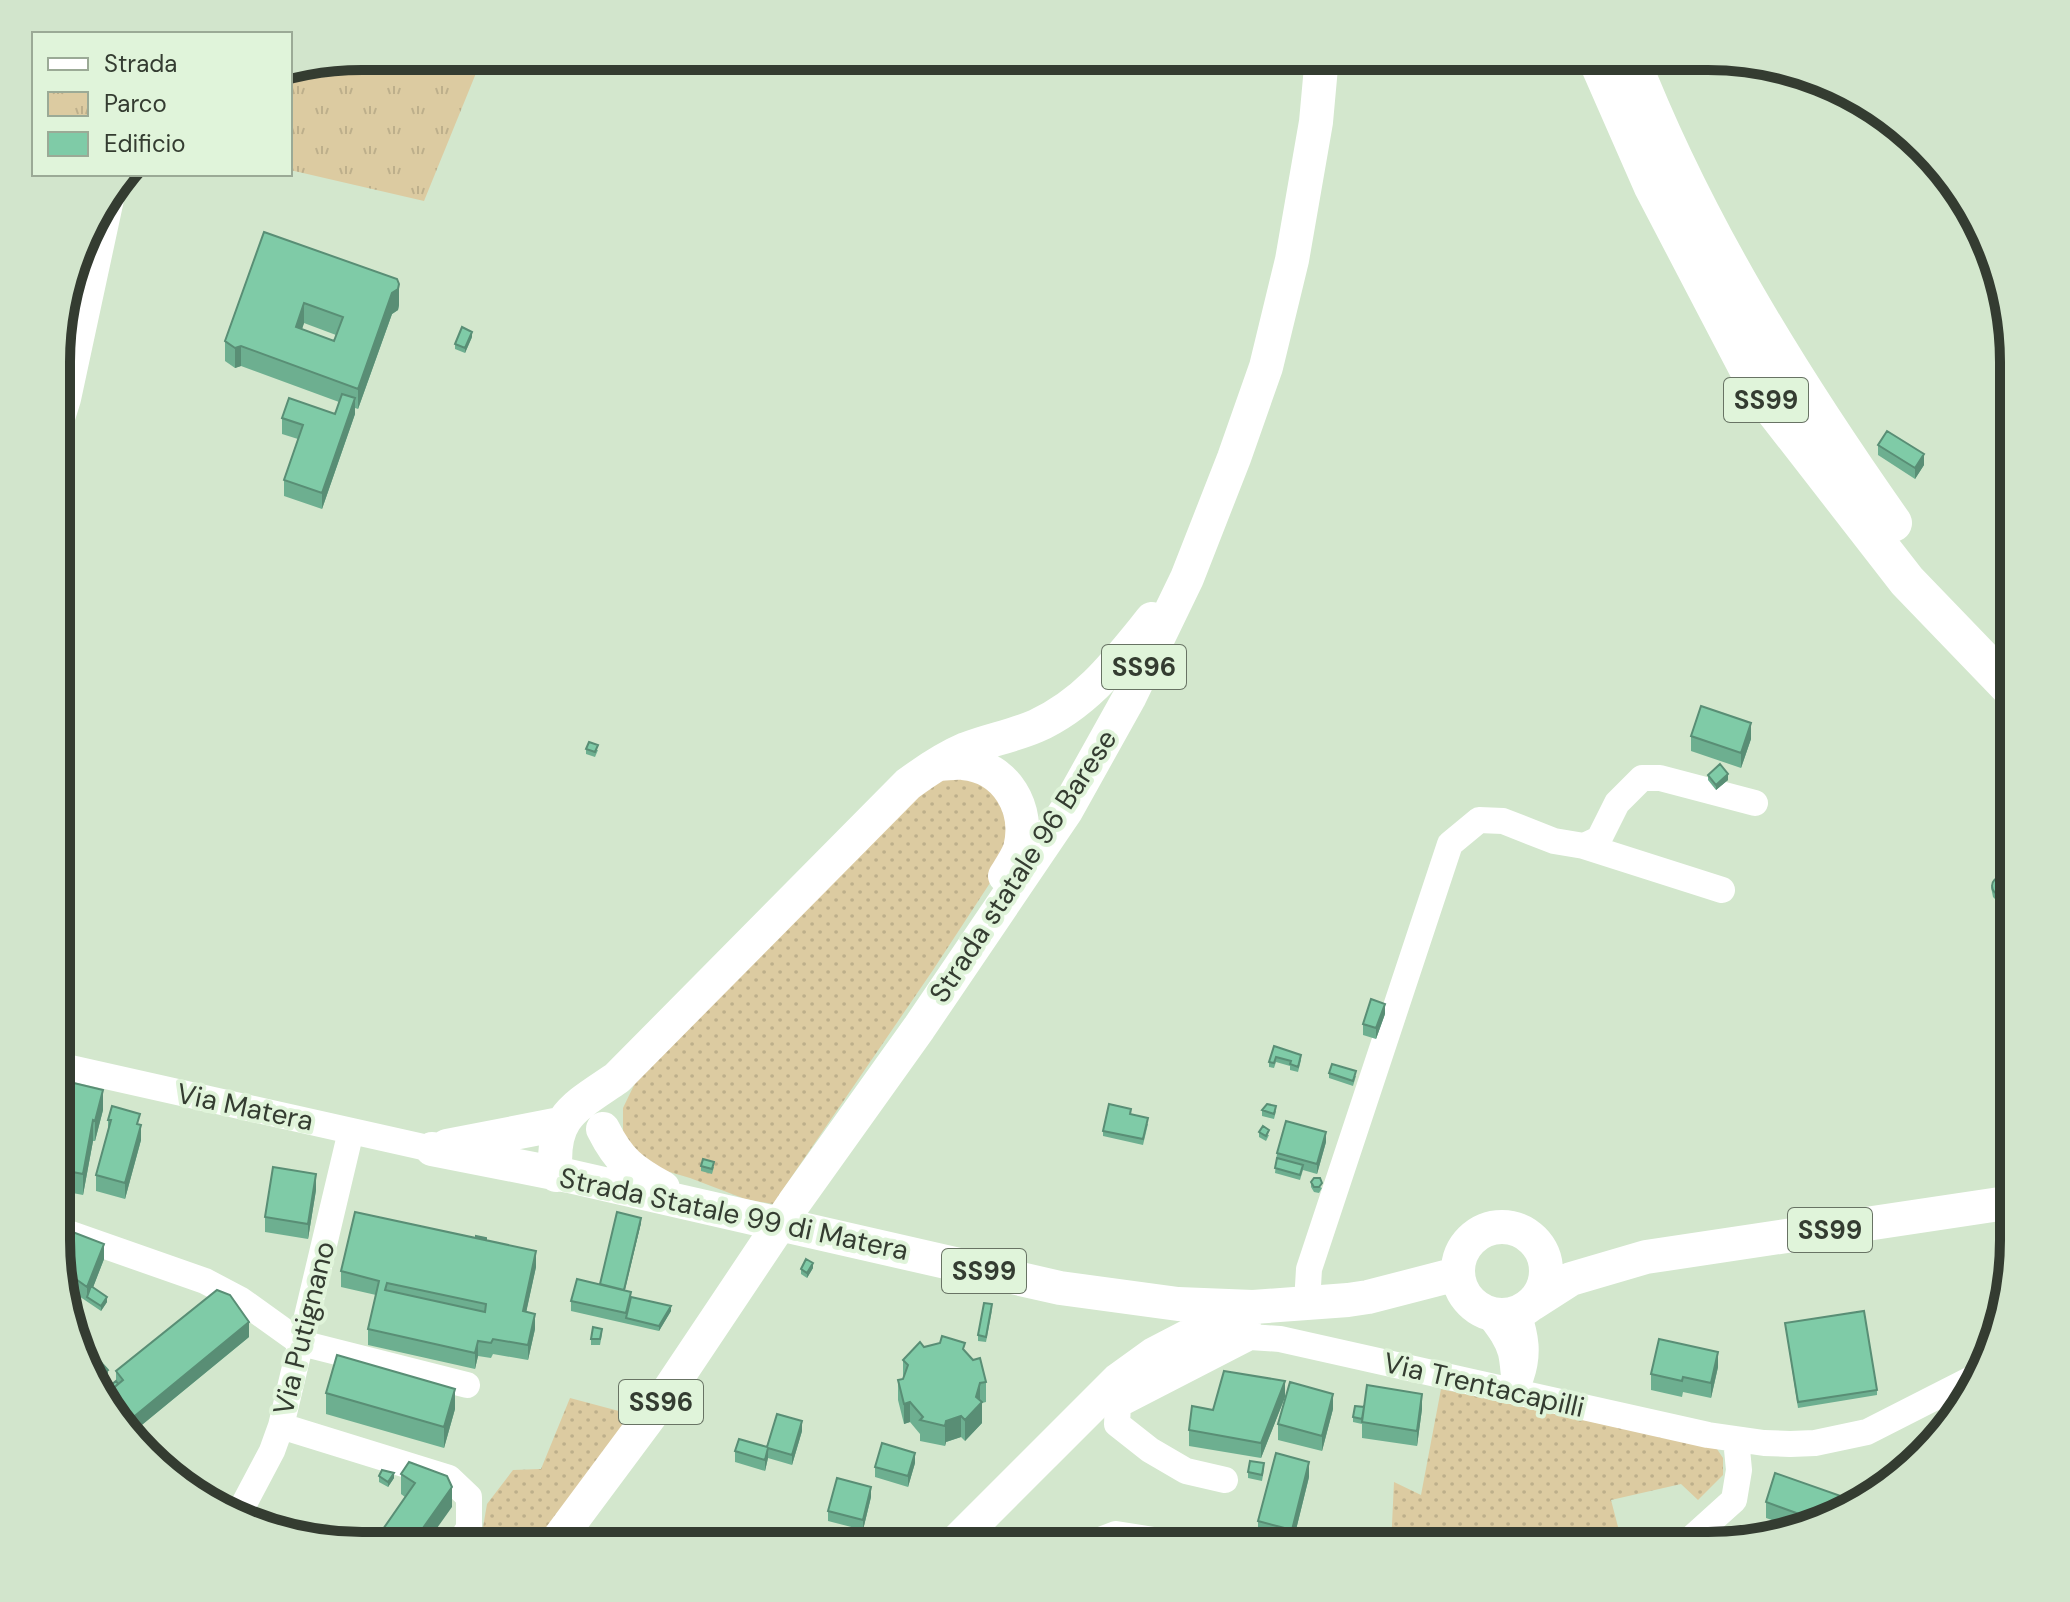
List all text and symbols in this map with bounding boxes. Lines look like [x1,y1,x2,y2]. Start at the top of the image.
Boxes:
legend [32,32,292,176]
text: Strada [104,48,177,79]
text: Parco [104,88,167,119]
text: Edificio [104,128,186,159]
road number: SS99 [1724,378,1808,422]
road number: SS96 [1102,645,1186,689]
street label: Strada statale 96 Barese [921,722,1125,1010]
street label: Via Matera [173,1074,317,1140]
street label: Strada Statale 99 di Matera [556,1159,912,1269]
road number: SS99 [1788,1208,1872,1252]
street label: Via Putignano [265,1237,343,1419]
road number: SS99 [942,1249,1026,1293]
street label: Via Trentacapilli [1380,1344,1588,1426]
road number: SS96 [619,1380,703,1424]

